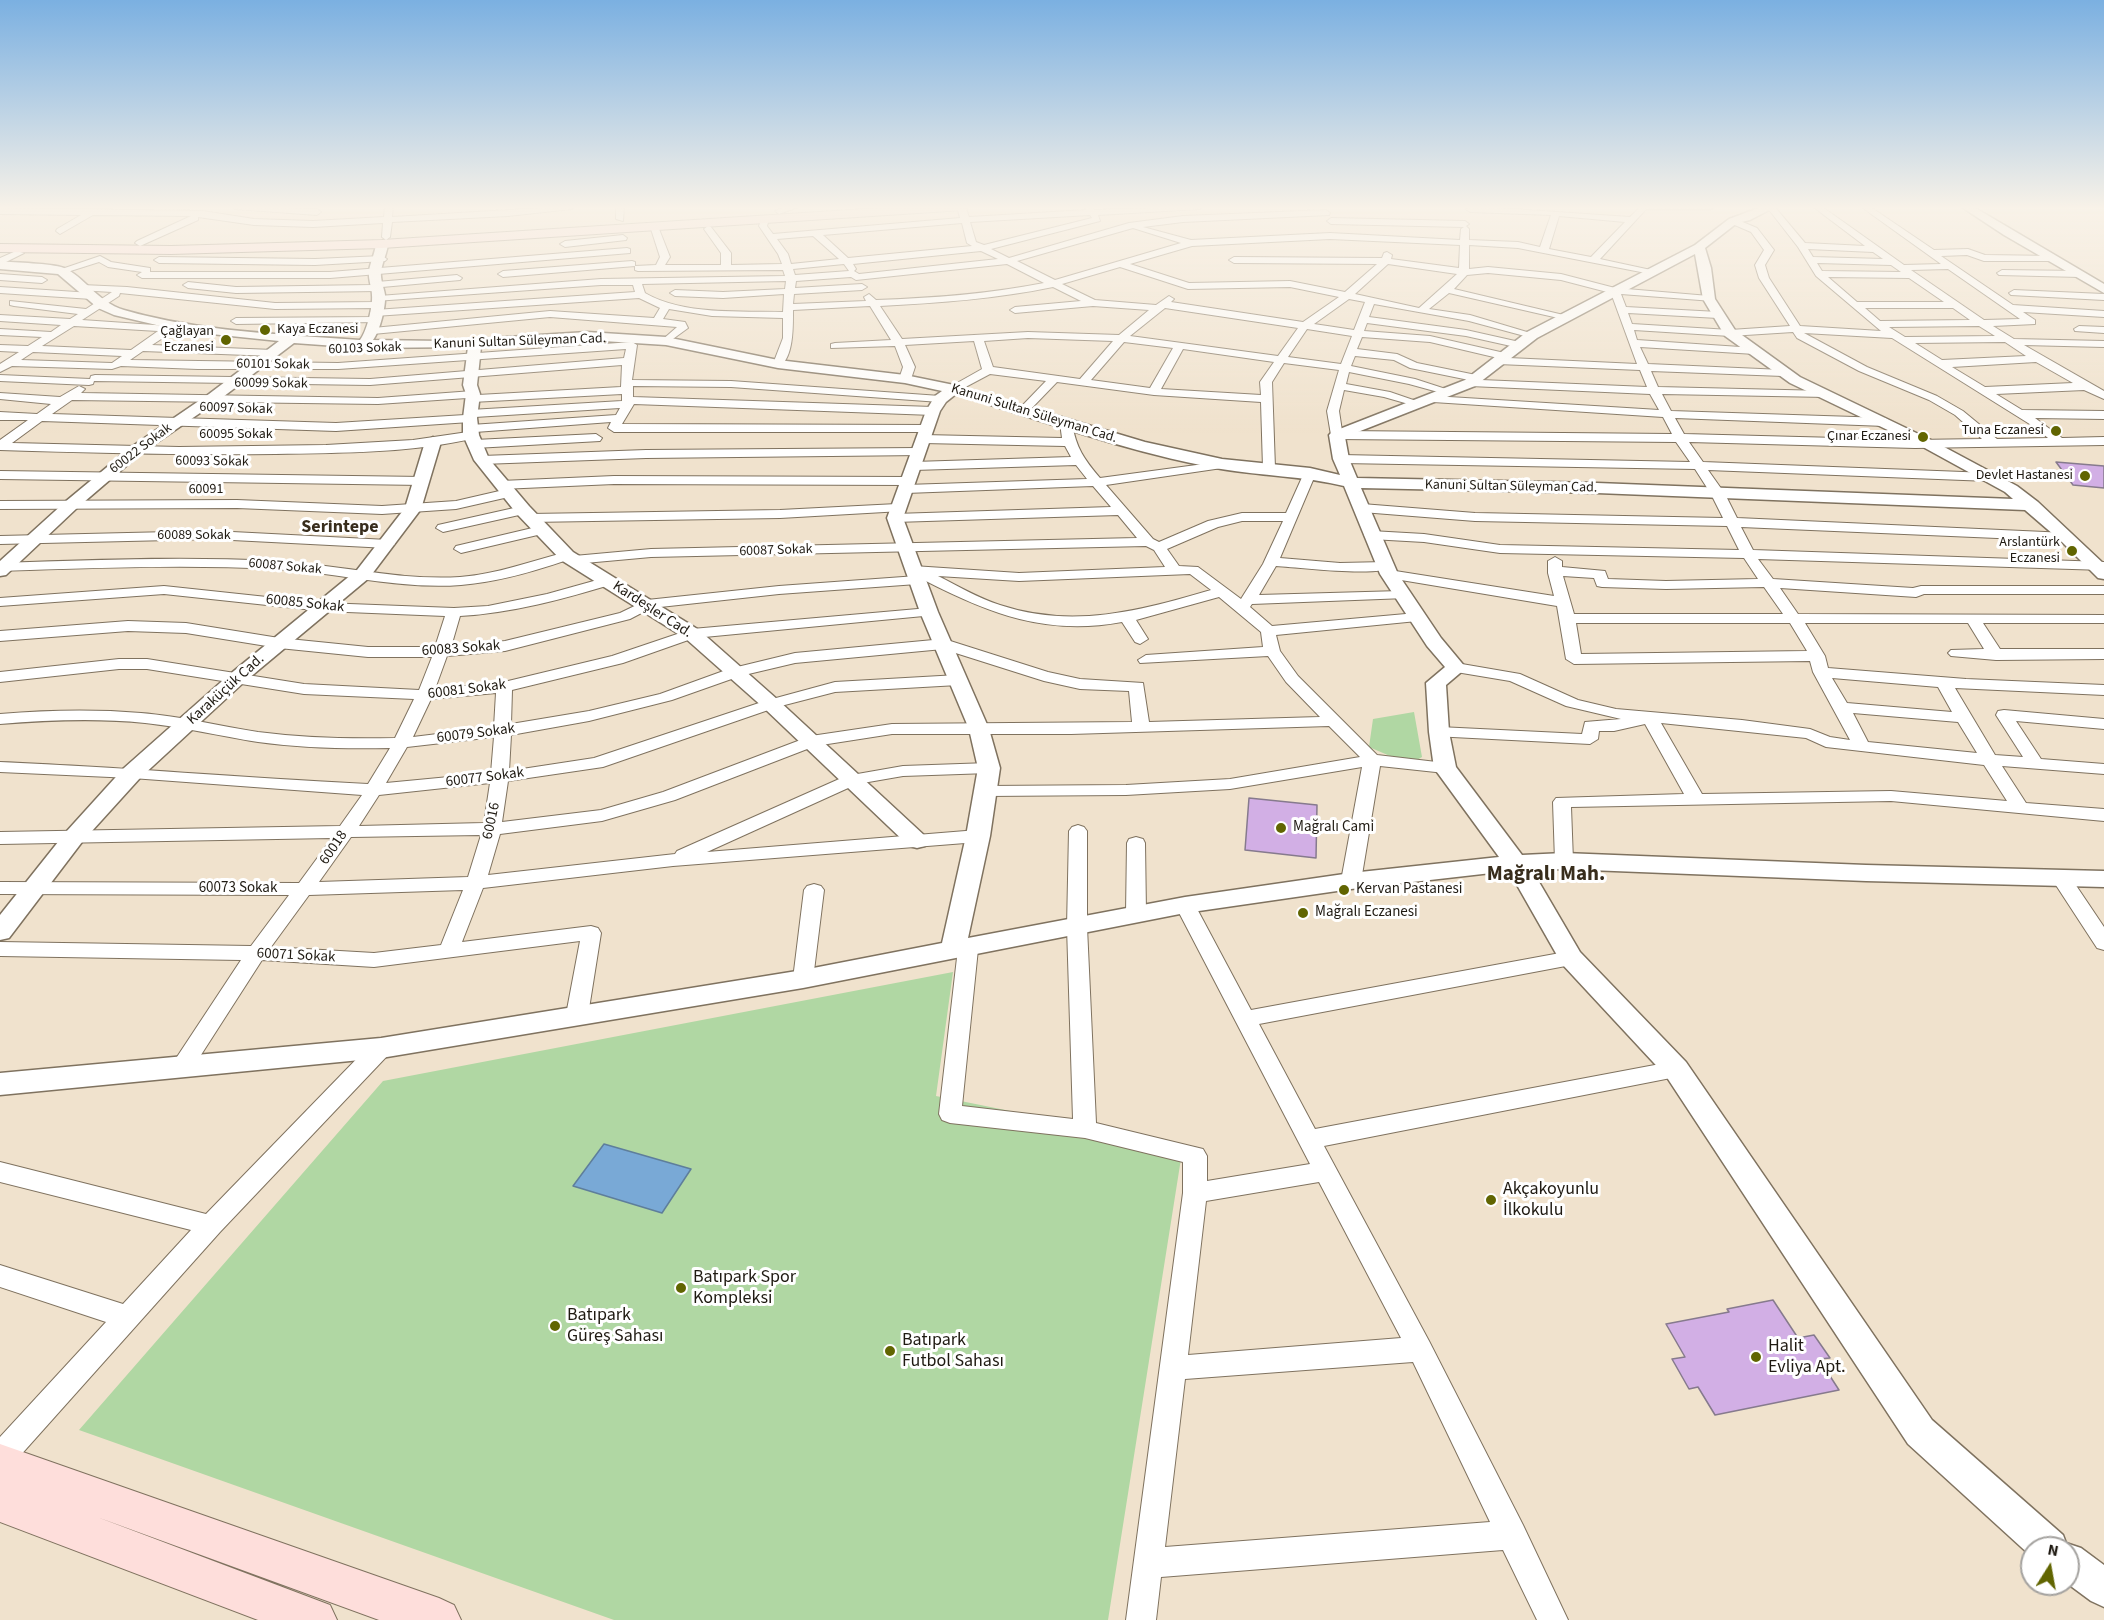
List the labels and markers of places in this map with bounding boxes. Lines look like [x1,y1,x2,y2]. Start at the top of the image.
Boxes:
place label: Kaya Eczanesi [277,322,358,338]
marker: Kaya Eczanesi [258,323,272,337]
place label: Çağlayan Eczanesi [160,324,214,356]
marker: Çağlayan Eczanesi [219,333,233,347]
place label: Tuna Eczanesi [1962,423,2044,439]
marker: Tuna Eczanesi [2049,424,2063,438]
place label: Çınar Eczanesi [1827,429,1911,445]
marker: Çınar Eczanesi [1916,430,1930,444]
place label: Devlet Hastanesi [1976,468,2073,484]
marker: Devlet Hastanesi [2078,469,2092,483]
place label: Arslantürk Eczanesi [1999,535,2060,568]
marker: Arslantürk Eczanesi [2065,544,2079,558]
place label: Mağralı Cami [1293,819,1374,837]
marker: Mağralı Cami [1274,821,1288,835]
place label: Kervan Pastanesi [1356,881,1462,899]
marker: Kervan Pastanesi [1337,883,1351,897]
place label: Mağralı Eczanesi [1315,904,1418,922]
marker: Mağralı Eczanesi [1296,906,1310,920]
place label: Akçakoyunlu İlkokulu [1503,1179,1599,1222]
marker: Akçakoyunlu İlkokulu [1484,1193,1498,1207]
place label: Batıpark Spor Kompleksi [693,1267,796,1310]
marker: Batıpark Spor Kompleksi [674,1281,688,1295]
place label: Batıpark Güreş Sahası [567,1305,664,1348]
marker: Batıpark Güreş Sahası [548,1319,562,1333]
place label: Batıpark Futbol Sahası [902,1330,1004,1372]
place label: Halit Evliya Apt. [1768,1336,1846,1378]
marker: Batıpark Futbol Sahası [883,1344,897,1358]
marker: Halit Evliya Apt. [1749,1350,1763,1364]

